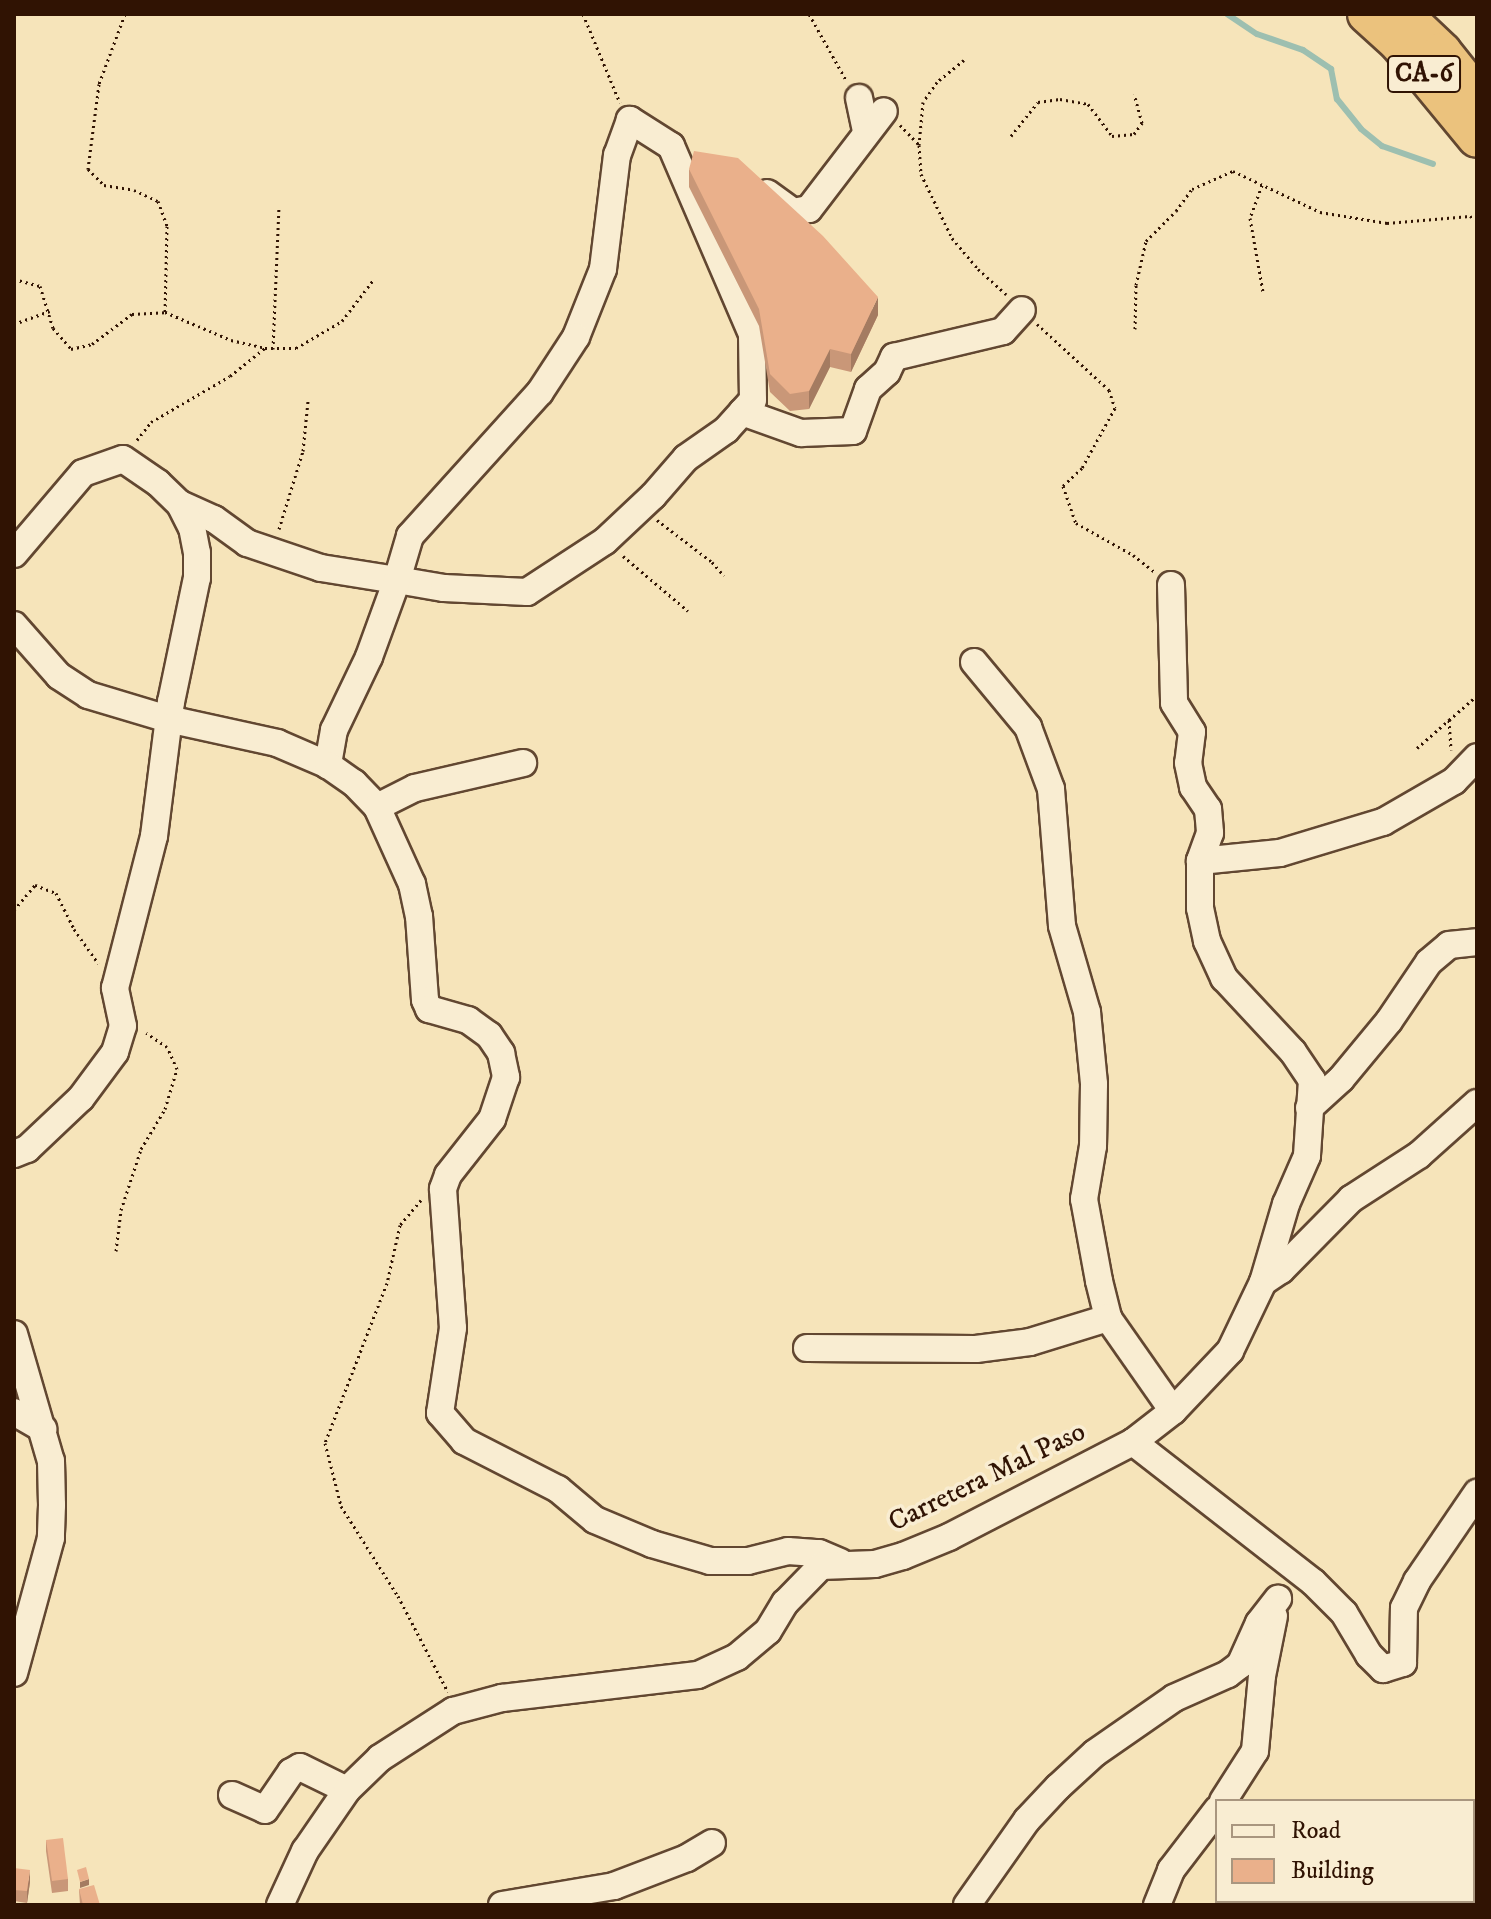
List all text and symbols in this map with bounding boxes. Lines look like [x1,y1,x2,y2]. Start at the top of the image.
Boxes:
road number: CA-6 [1386,52,1462,96]
street label: Carretera Mal Paso [883,1415,1091,1539]
legend [1215,1799,1475,1903]
text: Road [1291,1816,1341,1846]
text: Building [1291,1856,1374,1886]

